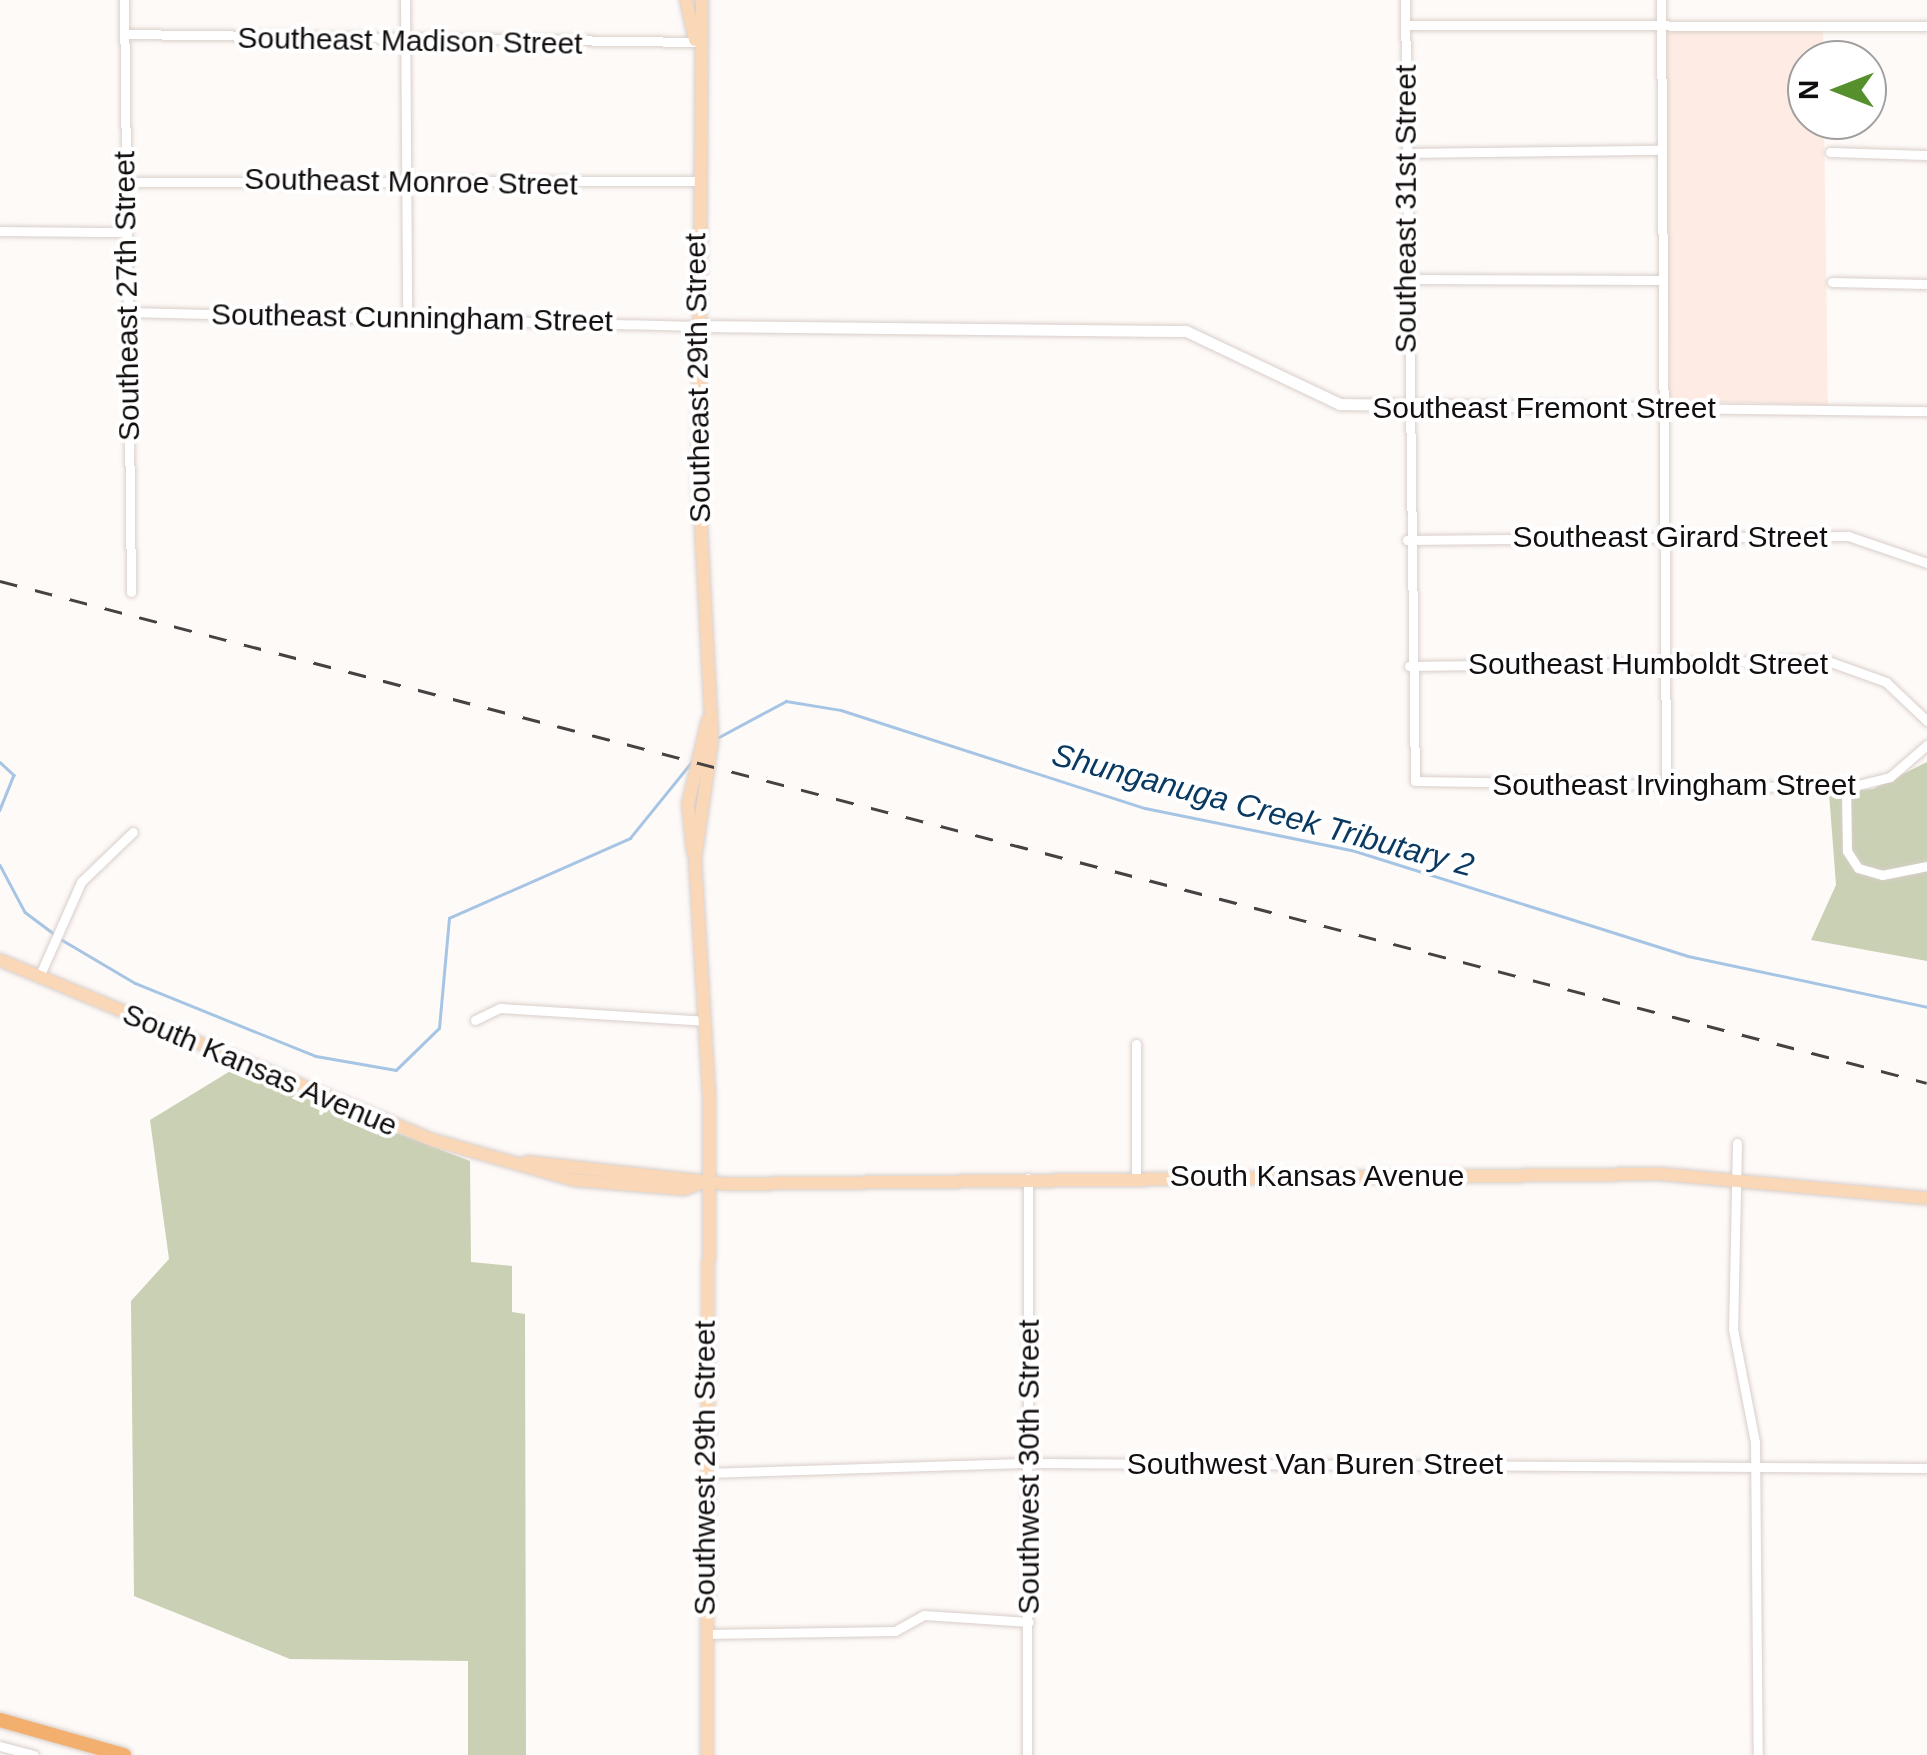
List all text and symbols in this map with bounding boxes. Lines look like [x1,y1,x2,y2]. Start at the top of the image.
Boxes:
street label: Southeast Madison Street [237,20,583,62]
north arrow [1787,40,1887,140]
street label: Southeast 31st Street [1388,65,1424,353]
text: N [1793,80,1824,100]
street label: Southeast 27th Street [106,151,148,441]
street label: Southeast Monroe Street [244,161,578,203]
street label: Southeast 29th Street [677,233,719,523]
street label: Southeast Cunningham Street [211,296,613,340]
street label: Southeast Fremont Street [1372,390,1716,426]
street label: Southeast Girard Street [1512,519,1828,555]
street label: Southeast Humboldt Street [1468,646,1828,682]
water label: Shunganuga Creek Tributary 2 [1048,735,1478,885]
street label: Southeast Irvingham Street [1492,767,1856,803]
street label: South Kansas Avenue [117,996,403,1144]
street label: South Kansas Avenue [1169,1158,1465,1194]
street label: Southwest 30th Street [1011,1319,1047,1615]
street label: Southwest 29th Street [687,1320,723,1616]
street label: Southwest Van Buren Street [1127,1446,1503,1482]

